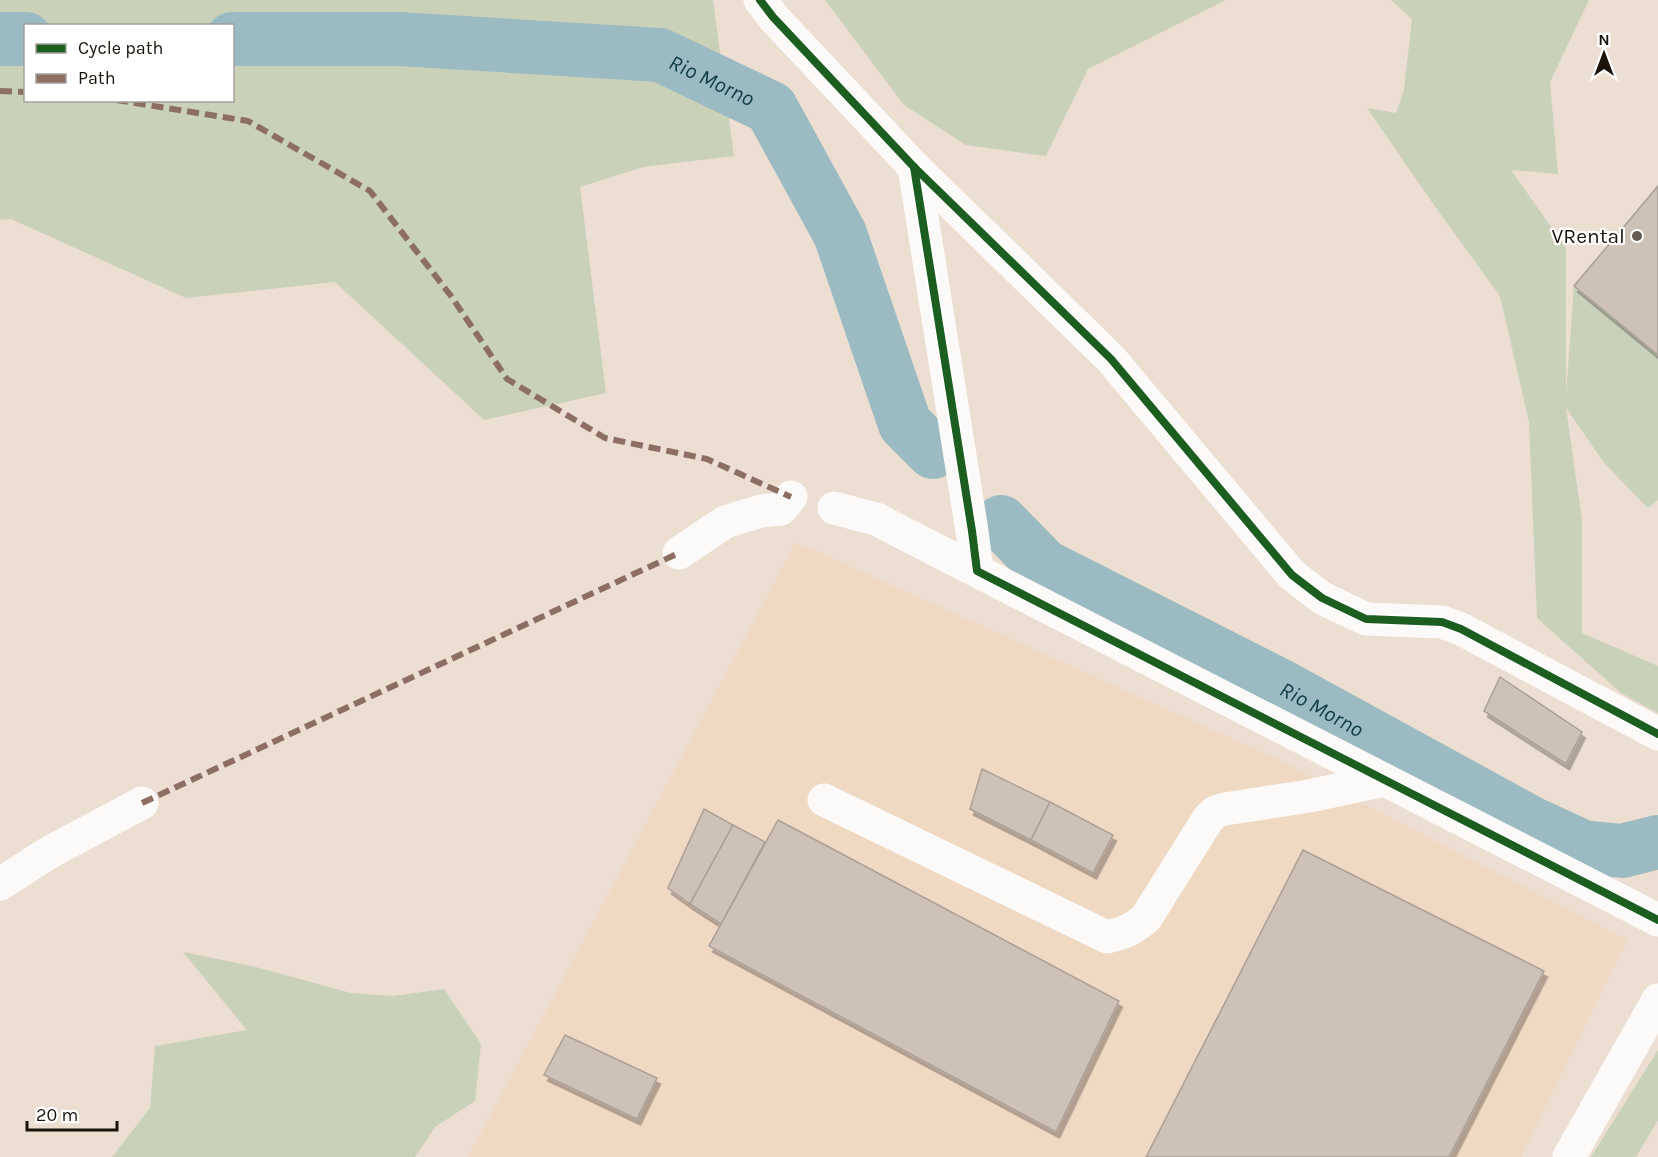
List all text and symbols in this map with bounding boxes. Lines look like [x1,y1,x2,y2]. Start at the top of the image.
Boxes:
legend [24,24,234,102]
north arrow [1574,24,1634,84]
text: N [1598,30,1610,49]
text: Cycle path [78,37,163,59]
water label: Rio Morno [665,49,759,112]
text: Path [78,67,116,89]
place label: VRental [1552,224,1625,248]
marker: VRental [1630,229,1644,243]
water label: Rio Morno [1275,676,1368,743]
scale bar [27,1094,117,1132]
text: 20 m [36,1104,78,1126]

